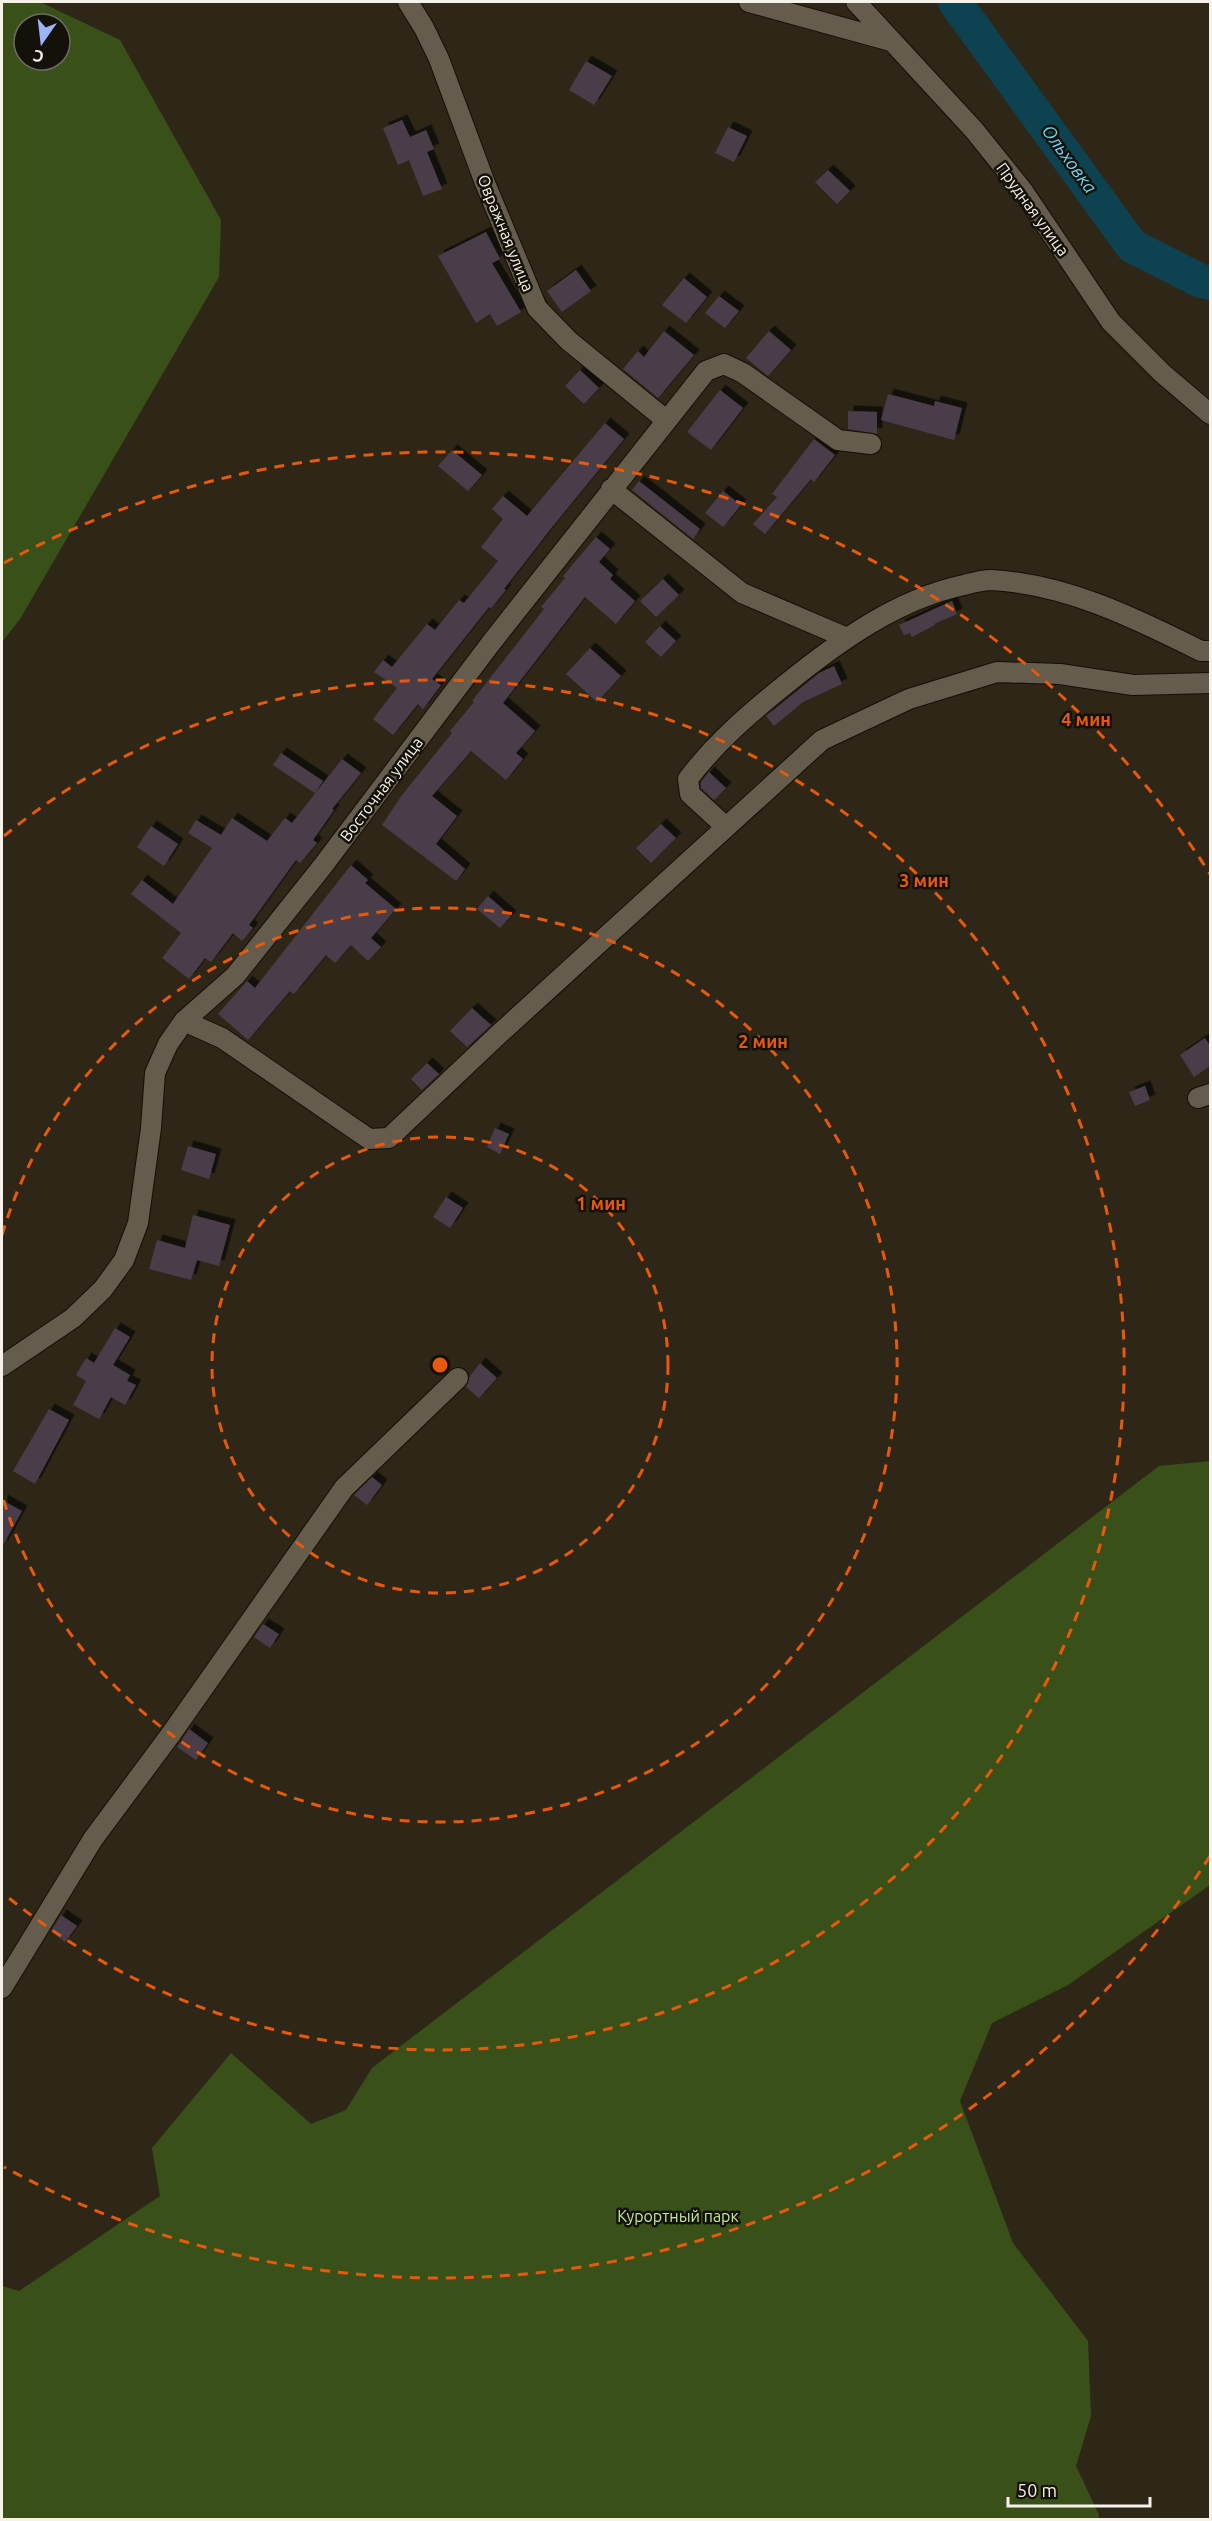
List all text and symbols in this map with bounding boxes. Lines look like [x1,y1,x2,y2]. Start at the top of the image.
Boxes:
north arrow [12,12,72,72]
text: С [31,47,46,67]
water label: Ольховка [1038,121,1101,196]
street label: Прудная улица [993,159,1073,259]
street label: Овражная улица [474,172,538,294]
text: 4 мин [1061,709,1111,729]
street label: Восточная улица [336,733,426,845]
text: 3 мин [899,870,949,890]
text: 2 мин [738,1031,788,1051]
text: 1 мин [576,1193,626,1213]
centre of rings [430,1355,450,1375]
park label: Курортный парк [617,2207,739,2225]
scale bar [1008,2470,1150,2508]
text: 50 m [1017,2480,1057,2500]

